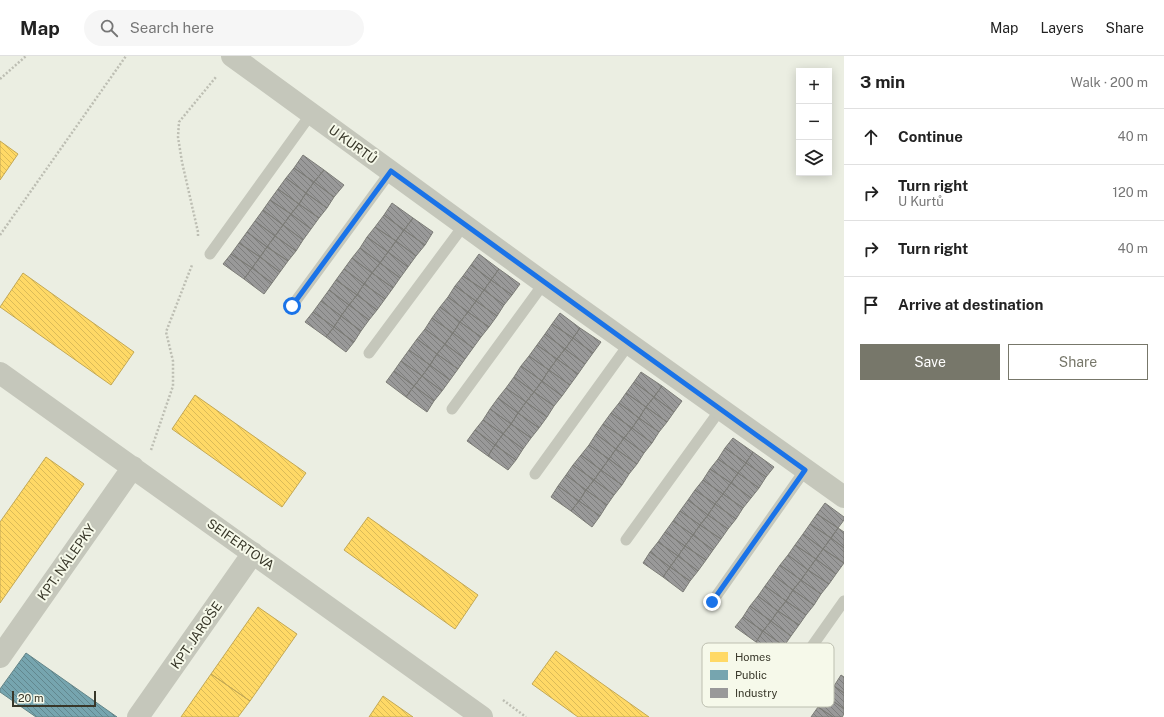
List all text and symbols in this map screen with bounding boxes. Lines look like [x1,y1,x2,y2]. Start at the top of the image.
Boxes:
search box [84,10,364,46]
text: Map [20,17,60,39]
icon: search [98,17,120,39]
text: Search here [130,19,214,36]
text: Map [990,20,1018,36]
text: Layers [1040,20,1084,36]
text: Share [1106,20,1144,36]
map controls [796,68,832,176]
button: + [796,68,832,104]
text: 3 min [860,72,905,92]
text: Walk · 200 m [1071,75,1148,90]
button: − [796,104,832,140]
street label: U KURTŮ [326,121,380,167]
icon: ahead [860,126,882,148]
text: Continue [898,128,963,145]
text: 40 m [1117,129,1148,144]
button: layers [796,140,832,176]
text: Turn right [898,177,968,194]
icon: right [860,182,882,204]
text: 120 m [1113,185,1148,200]
text: U Kurtů [898,194,944,209]
icon: right [860,238,882,260]
text: Turn right [898,240,968,257]
text: 40 m [1117,241,1148,256]
icon: arrive [860,294,882,316]
text: Arrive at destination [898,296,1043,313]
route start [283,297,301,315]
button: Save [860,344,1000,380]
button: Share [1008,344,1148,380]
street label: SEIFERTOVA [204,516,277,573]
street label: KPT. NÁLEPKY [34,521,98,603]
route end [703,593,721,611]
street label: KPT. JAROŠE [168,599,225,672]
legend [702,643,834,707]
text: Homes [735,651,771,663]
text: Public [735,669,767,681]
text: Industry [735,687,778,699]
scale bar [12,689,96,708]
text: 20 m [18,692,43,704]

